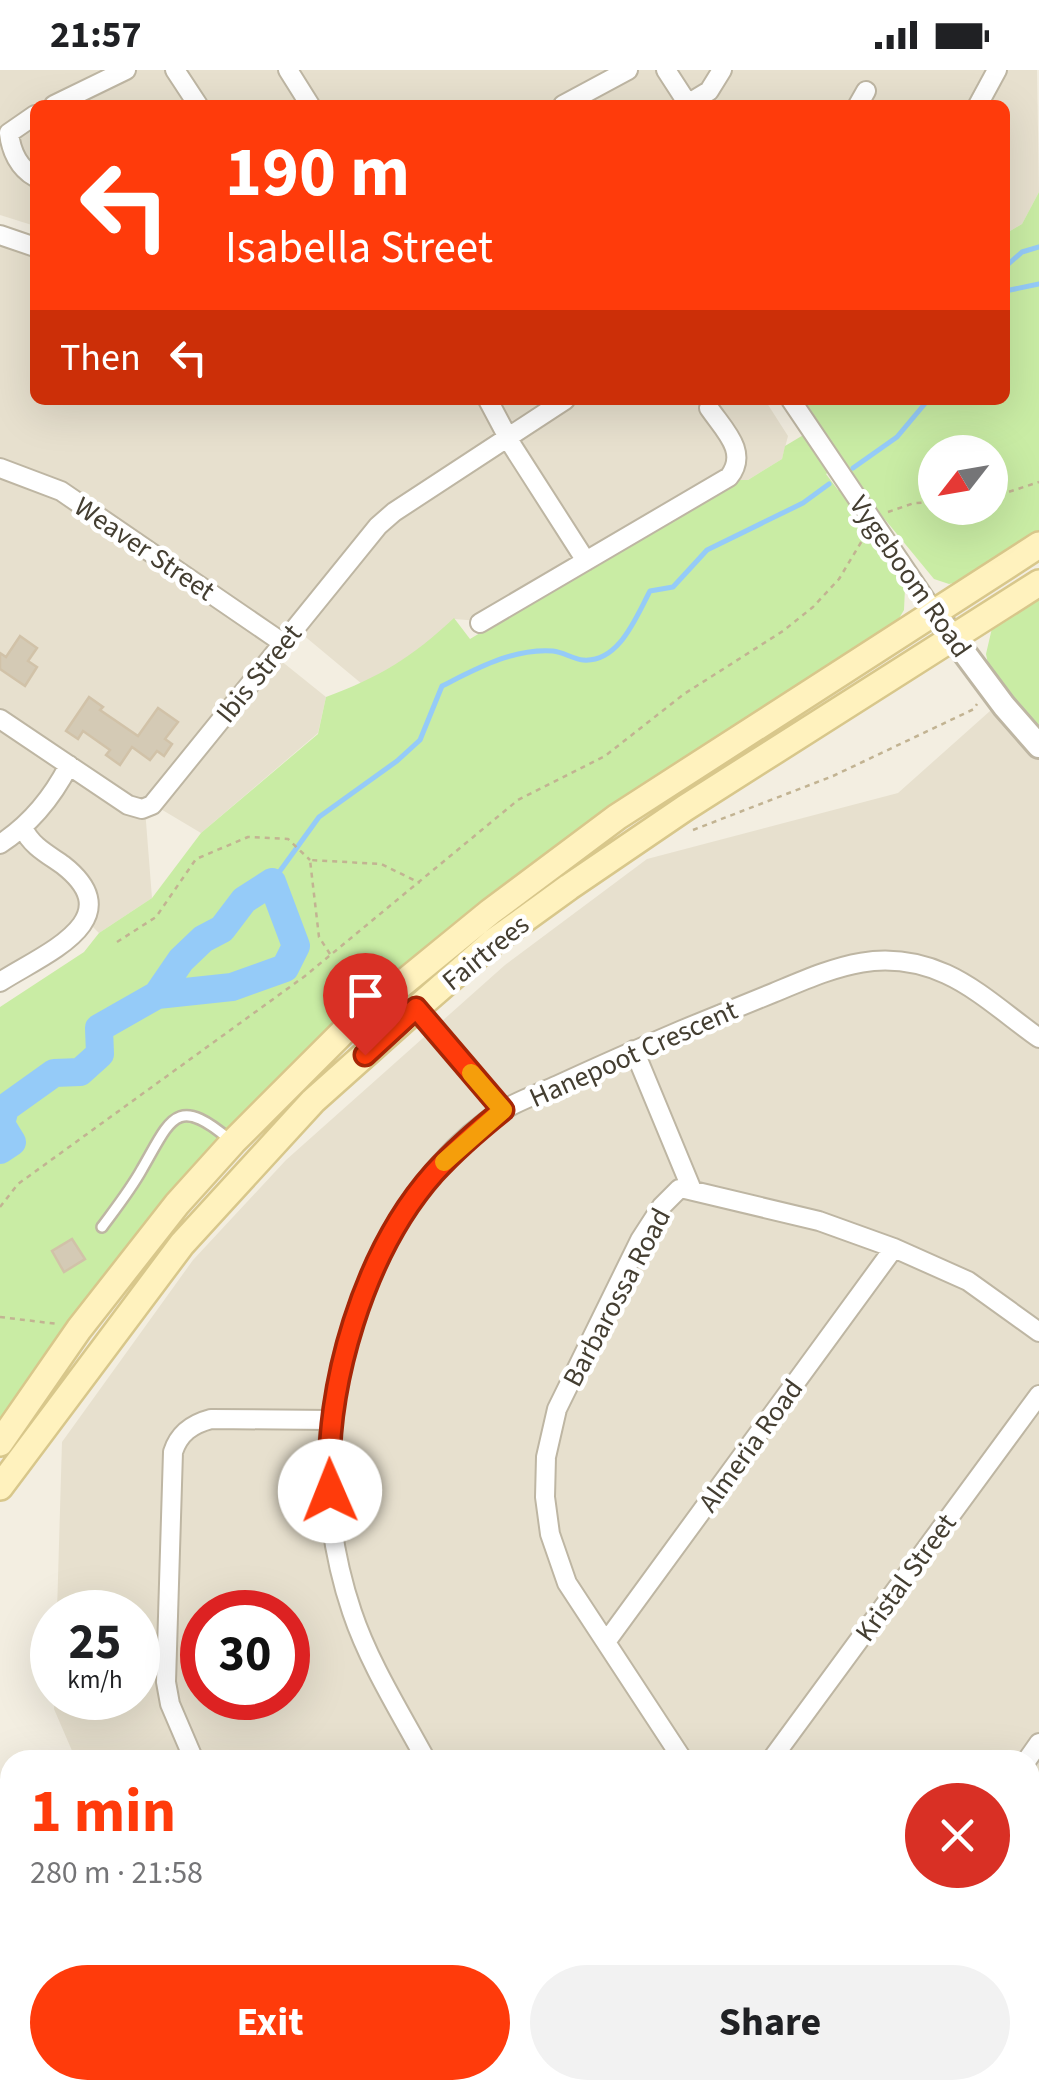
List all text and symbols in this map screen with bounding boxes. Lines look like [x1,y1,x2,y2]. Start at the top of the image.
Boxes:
text: 21:57 [50,8,142,62]
text: 190 m [225,123,410,223]
icon: left [60,140,190,270]
text: Isabella Street [225,216,493,280]
icon: left [161,330,216,385]
text: Then [60,331,141,385]
north arrow [918,435,1008,525]
map controls [918,435,1008,525]
street label: Weaver Street [66,487,223,611]
street label: Vygeboom Road [839,487,981,666]
street label: Ibis Street [206,615,312,732]
street label: Fairtrees [433,905,538,1000]
pin [323,953,408,1056]
icon: arrive [338,968,393,1023]
street label: Hanepoot Crescent [523,990,744,1118]
street label: Barbarossa Road [553,1201,681,1394]
street label: Almeria Road [689,1371,813,1520]
position arrow [278,1439,382,1543]
street label: Kristal Street [846,1505,966,1650]
speed limit sign: 30 [180,1590,310,1720]
text: 25 [69,1607,121,1678]
text: km/h [67,1662,123,1698]
text: 1 min [30,1770,176,1855]
button: close [905,1783,1010,1888]
text: 280 m · 21:58 [30,1850,203,1896]
button: Exit [30,1965,510,2080]
button: Share [530,1965,1010,2080]

